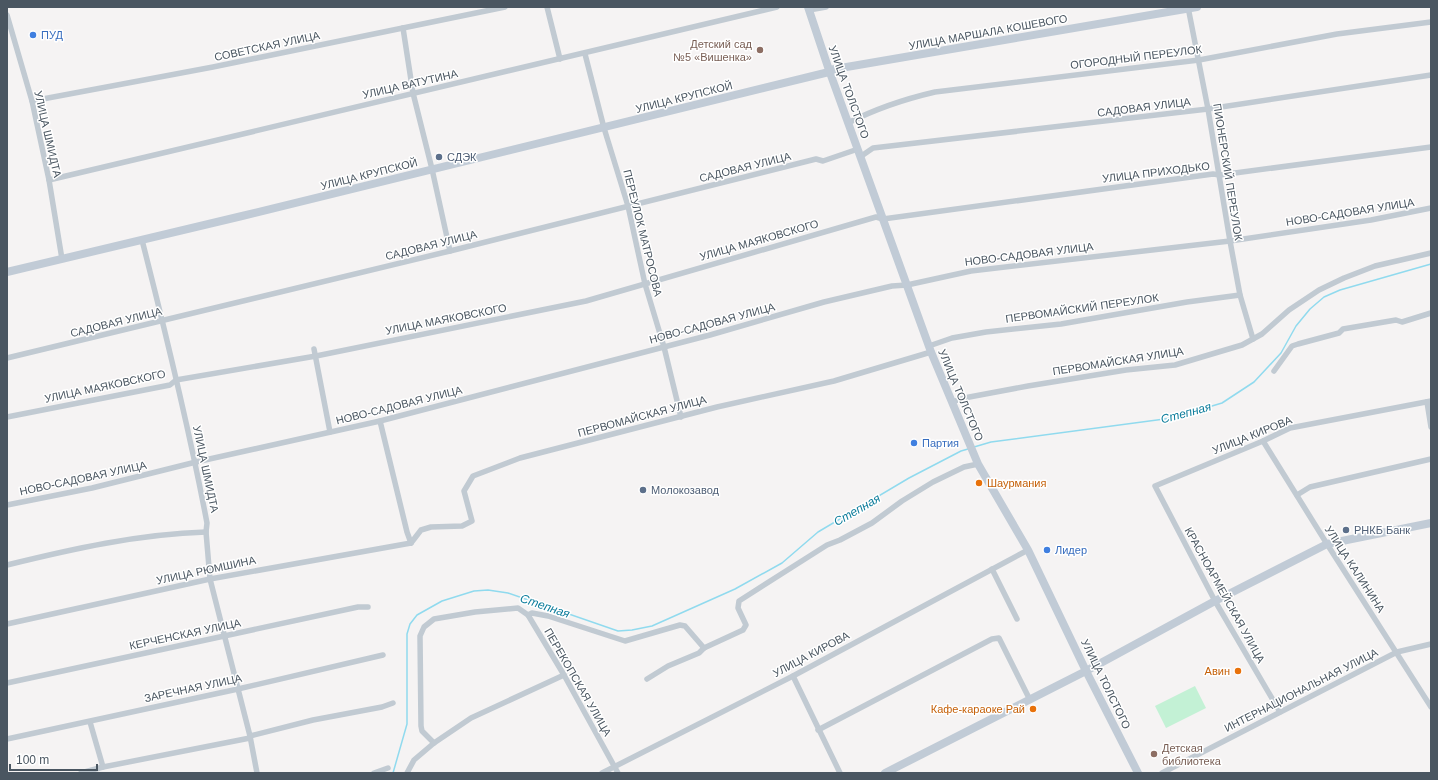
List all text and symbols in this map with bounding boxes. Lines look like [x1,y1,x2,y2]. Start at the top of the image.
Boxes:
street label: УЛИЦА МАРШАЛА КОШЕВОГО [908,12,1069,52]
place label: ПУД [41,29,63,41]
street label: СОВЕТСКАЯ УЛИЦА [213,29,322,63]
marker: ПУД [28,30,38,40]
place label: Детский сад №5 «Вишенка» [673,38,753,63]
street label: ОГОРОДНЫЙ ПЕРЕУЛОК [1069,43,1203,71]
street label: УЛИЦА ТОЛСТОГО [827,44,872,141]
marker: Детский сад №5 «Вишенка» [755,45,765,55]
street label: УЛИЦА ВАТУТИНА [361,67,459,101]
street label: УЛИЦА КРУПСКОЙ [634,79,734,115]
street label: УЛИЦА ШМИДТА [32,89,64,179]
street label: САДОВАЯ УЛИЦА [1097,95,1192,119]
street label: ПИОНЕРСКИЙ ПЕРЕУЛОК [1211,103,1245,242]
street label: САДОВАЯ УЛИЦА [698,150,793,184]
place label: СДЭК [447,151,477,163]
marker: СДЭК [434,152,444,162]
street label: УЛИЦА КРУПСКОЙ [319,156,419,192]
street label: УЛИЦА ПРИХОДЬКО [1102,159,1211,185]
street label: ПЕРЕУЛОК МАТРОСОВА [621,168,665,298]
street label: НОВО-САДОВАЯ УЛИЦА [1285,196,1416,228]
street label: УЛИЦА МАЯКОВСКОГО [698,217,820,263]
street label: САДОВАЯ УЛИЦА [384,228,479,262]
street label: НОВО-САДОВАЯ УЛИЦА [964,240,1095,268]
street label: ПЕРВОМАЙСКИЙ ПЕРЕУЛОК [1005,291,1160,325]
street label: НОВО-САДОВАЯ УЛИЦА [648,300,777,346]
street label: УЛИЦА МАЯКОВСКОГО [384,301,508,337]
street label: САДОВАЯ УЛИЦА [69,305,164,339]
street label: ПЕРВОМАЙСКАЯ УЛИЦА [1052,345,1185,377]
street label: УЛИЦА ТОЛСТОГО [936,347,986,443]
street label: УЛИЦА МАЯКОВСКОГО [43,367,167,405]
street label: НОВО-САДОВАЯ УЛИЦА [335,383,464,427]
street label: ПЕРВОМАЙСКАЯ УЛИЦА [576,393,708,439]
water label: Степная [1159,399,1213,426]
street label: УЛИЦА КИРОВА [1211,413,1294,456]
street label: УЛИЦА ШМИДТА [191,424,221,514]
place label: Партия [922,437,959,449]
marker: Партия [909,438,919,448]
street label: НОВО-САДОВАЯ УЛИЦА [18,459,148,497]
place label: Шаурмания [987,477,1046,489]
marker: Шаурмания [974,478,984,488]
place label: Молокозавод [651,484,720,496]
marker: Молокозавод [638,485,648,495]
water label: Степная [831,491,883,529]
street label: УЛИЦА КАЛИНИНА [1323,524,1388,615]
place label: РНКБ Банк [1354,524,1410,536]
street label: КРАСНОАРМЕЙСКАЯ УЛИЦА [1183,525,1268,665]
marker: РНКБ Банк [1341,525,1351,535]
place label: Лидер [1055,544,1087,556]
marker: Лидер [1042,545,1052,555]
street label: УЛИЦА РЮМШИНА [155,553,257,586]
water label: Степная [518,591,572,621]
street label: КЕРЧЕНСКАЯ УЛИЦА [128,616,242,652]
street label: ПЕРЕКОПСКАЯ УЛИЦА [542,626,614,739]
street label: УЛИЦА КИРОВА [771,629,852,679]
street label: УЛИЦА ТОЛСТОГО [1079,637,1133,731]
street label: ИНТЕРНАЦИОНАЛЬНАЯ УЛИЦА [1222,646,1380,734]
place label: Авин [1205,665,1230,677]
marker: Авин [1233,666,1243,676]
street label: ЗАРЕЧНАЯ УЛИЦА [143,672,244,704]
place label: Кафе-караоке Рай [931,703,1025,715]
marker: Кафе-караоке Рай [1028,704,1038,714]
place label: Детская библиотека [1162,742,1222,767]
scale bar [10,746,97,772]
marker: Детская библиотека [1149,749,1159,759]
text: 100 m [16,753,49,767]

